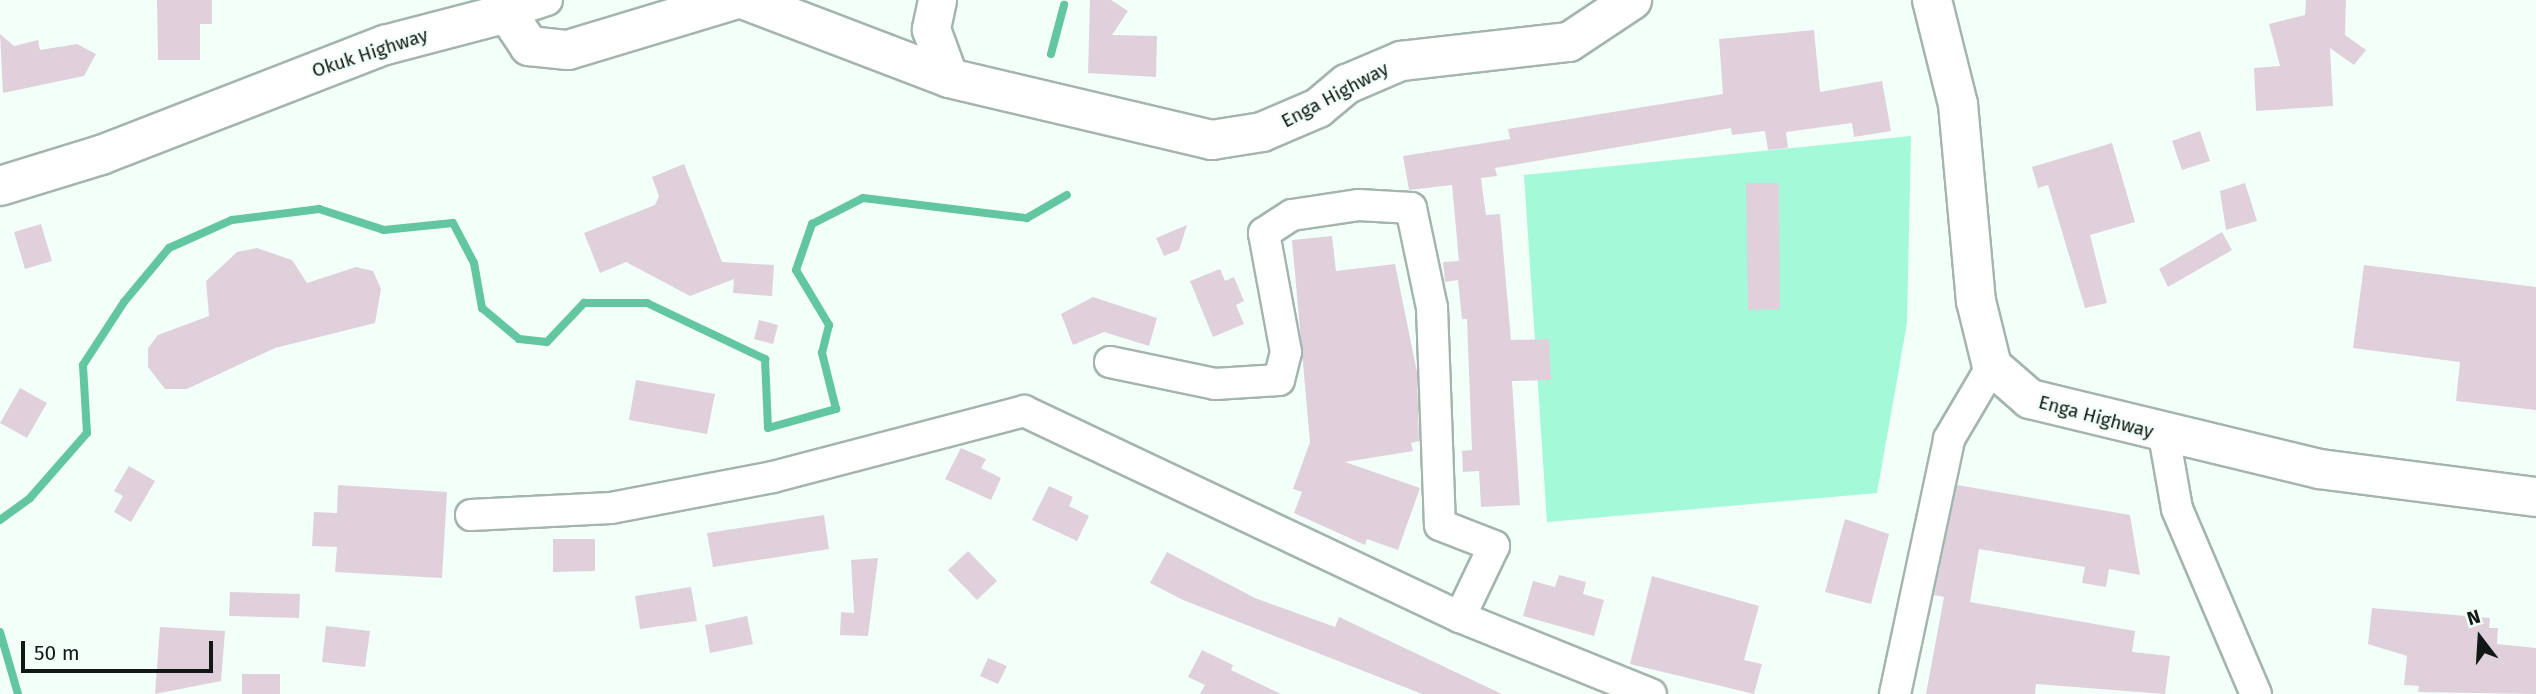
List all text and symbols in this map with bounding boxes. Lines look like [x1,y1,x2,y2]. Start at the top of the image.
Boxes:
street label: Okuk Highway [309,24,431,82]
street label: Enga Highway [1278,57,1392,133]
street label: Enga Highway [2036,391,2156,443]
north arrow [2445,603,2515,673]
text: N [2464,605,2483,630]
scale bar [24,628,217,672]
text: 50 m [34,640,80,666]

